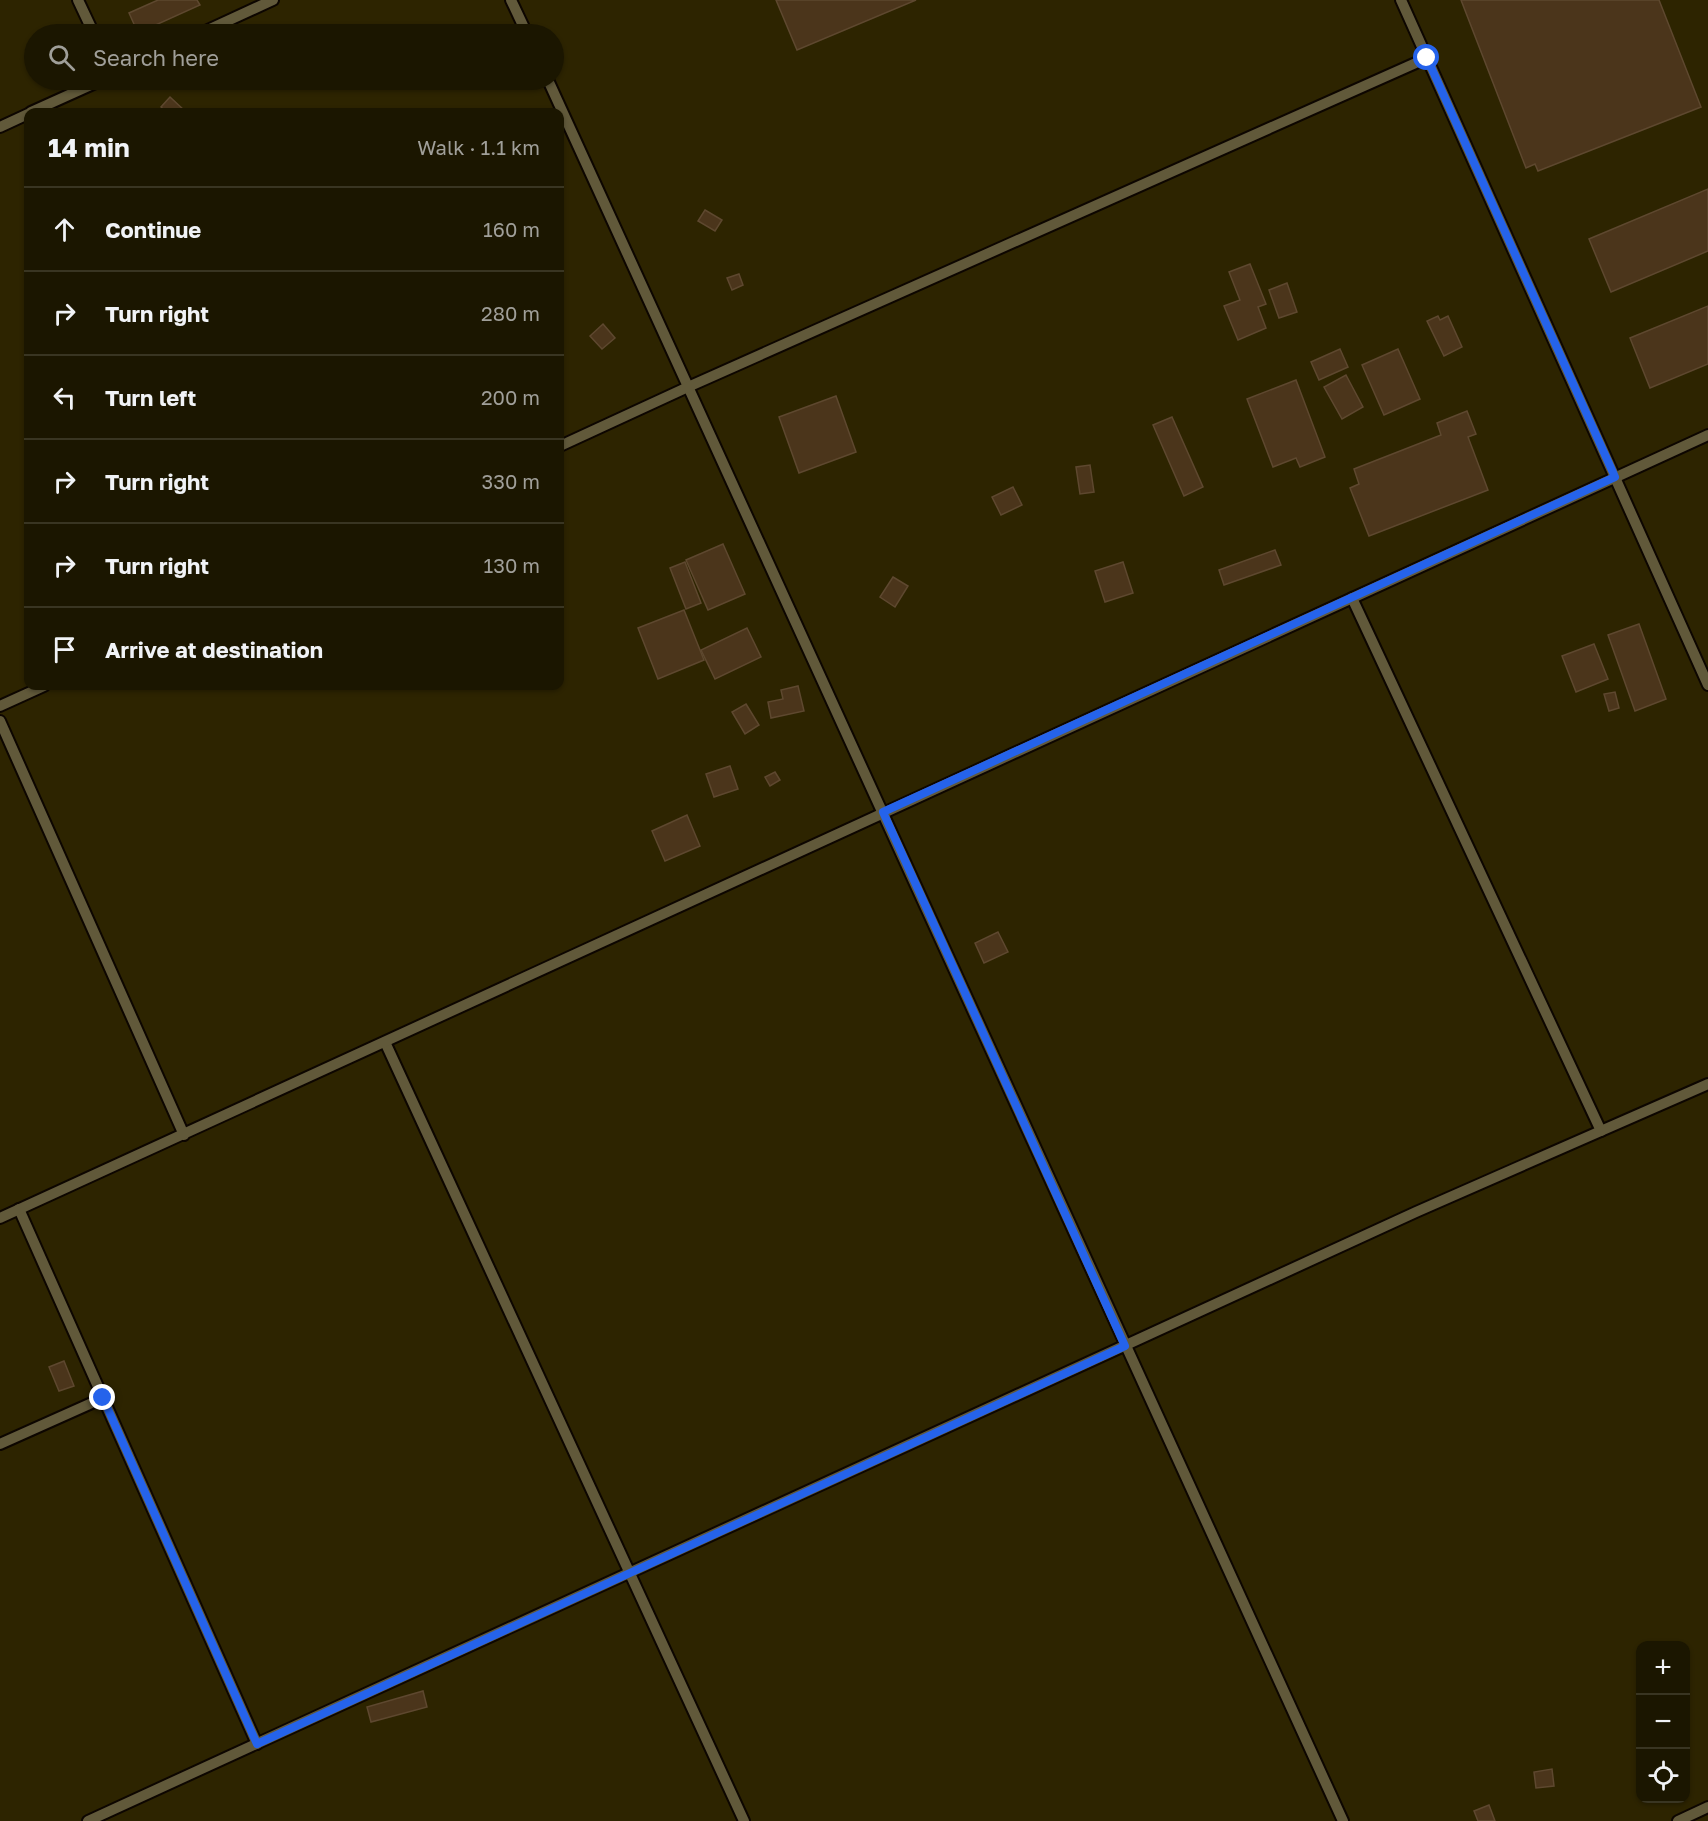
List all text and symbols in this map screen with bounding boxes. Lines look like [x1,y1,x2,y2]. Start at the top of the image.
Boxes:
search box [24,24,564,90]
icon: search [45,41,78,74]
text: Search here [93,44,219,71]
route start [1413,44,1439,70]
text: 14 min [48,132,130,163]
text: Walk · 1.1 km [417,135,540,159]
icon: ahead [48,213,81,246]
text: Continue [105,216,201,243]
text: 160 m [483,217,540,241]
icon: right [48,297,81,330]
text: Turn right [105,300,209,327]
text: 280 m [481,301,540,325]
icon: left [48,381,81,414]
text: Turn left [105,384,196,411]
text: 200 m [481,385,540,409]
icon: right [48,465,81,498]
text: Turn right [105,468,209,495]
text: 330 m [482,469,540,493]
icon: right [48,549,81,582]
text: Turn right [105,552,209,579]
text: 130 m [484,553,540,577]
icon: arrive [48,633,81,666]
text: Arrive at destination [105,636,323,663]
route end [89,1384,115,1410]
map controls [1636,1641,1690,1803]
button: + [1636,1641,1690,1695]
button: − [1636,1695,1690,1749]
button: locate [1636,1749,1690,1803]

